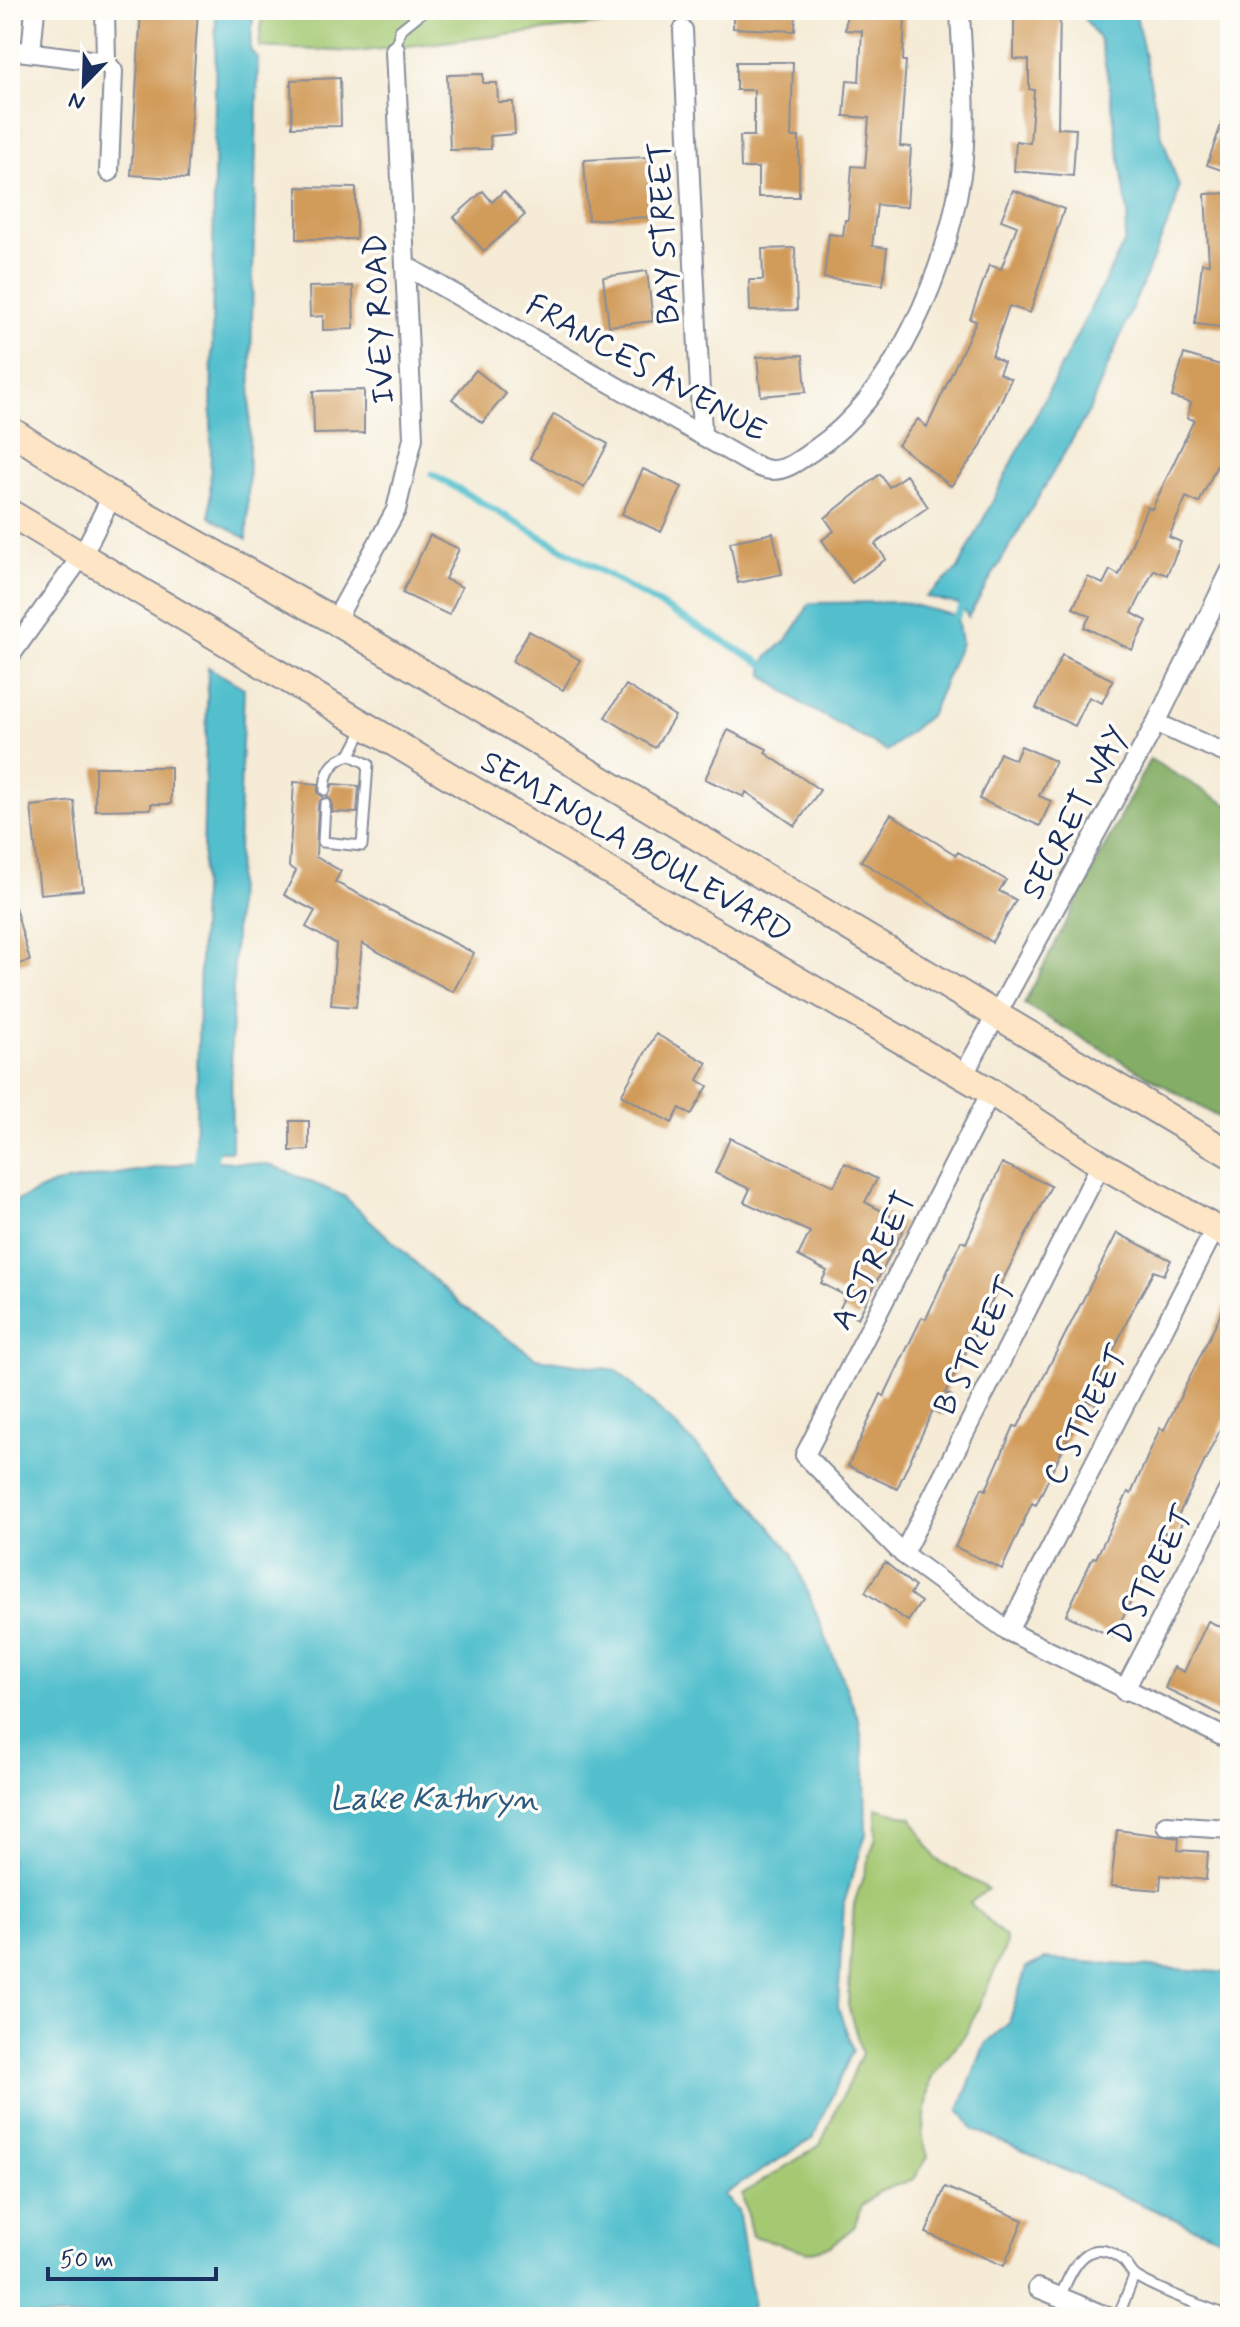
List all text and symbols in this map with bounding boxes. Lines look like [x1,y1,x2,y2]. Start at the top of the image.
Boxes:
north arrow [44,44,124,124]
text: N [65,85,89,116]
street label: BAY STREET [639,140,691,326]
street label: IVEY ROAD [355,233,405,405]
street label: FRANCES AVENUE [518,285,774,452]
street label: SECRET WAY [1012,719,1139,907]
street label: SEMINOLA BOULEVARD [473,741,799,954]
street label: A STREET [821,1184,927,1337]
street label: B STREET [924,1270,1030,1422]
street label: C STREET [1034,1338,1140,1493]
street label: D STREET [1100,1498,1206,1652]
water label: Lake Kathryn [329,1777,539,1822]
scale bar [48,2231,216,2281]
text: 50 m [60,2245,114,2276]

